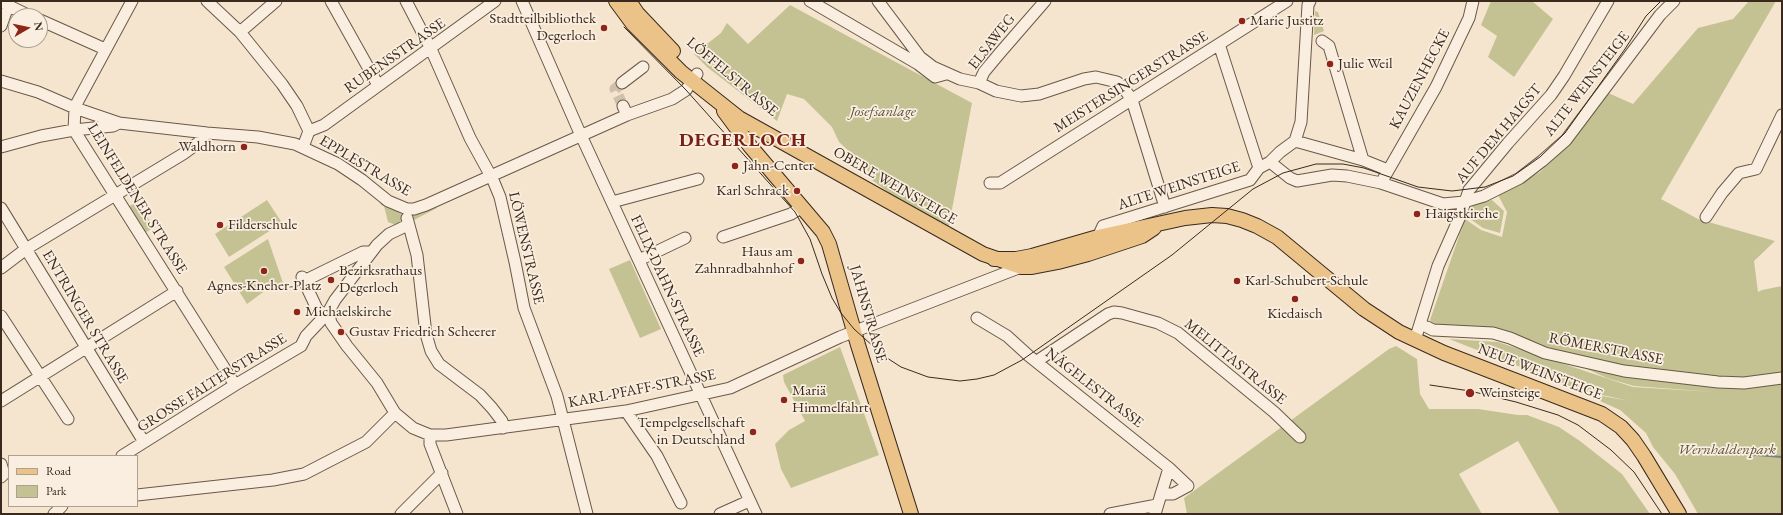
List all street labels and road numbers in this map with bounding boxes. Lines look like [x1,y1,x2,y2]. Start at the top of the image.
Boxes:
street label: ELSAWEG [965,11,1019,73]
street label: RUBENSSTRASSE [341,15,449,97]
street label: KAUZENHECKE [1386,26,1454,132]
street label: MEISTERSINGERSTRASSE [1051,27,1211,137]
street label: ALTE WEINSTEIGE [1541,28,1633,140]
street label: LÖFFELSTRASSE [683,34,781,120]
street label: AUF DEM HAIGST [1452,81,1546,187]
street label: LEINFELDENER STRASSE [83,120,191,278]
street label: EPPLESTRASSE [316,132,414,200]
street label: OBERE WEINSTEIGE [830,143,960,229]
street label: ALTE WEINSTEIGE [1115,158,1243,214]
street label: LÖWENSTRASSE [504,190,548,306]
street label: FELIX-DAHN-STRASSE [626,212,708,360]
street label: ENTRINGER STRASSE [38,247,132,387]
street label: JAHNSTRASSE [845,263,891,365]
street label: MELITTASTRASSE [1180,315,1290,409]
street label: RÖMERSTRASSE [1547,329,1665,369]
street label: GROSSE FALTERSTRASSE [134,330,290,436]
street label: NEUE WEINSTEIGE [1475,340,1605,404]
street label: NÄGELESTRASSE [1041,344,1147,432]
street label: KARL-PFAFF-STRASSE [567,366,717,412]

